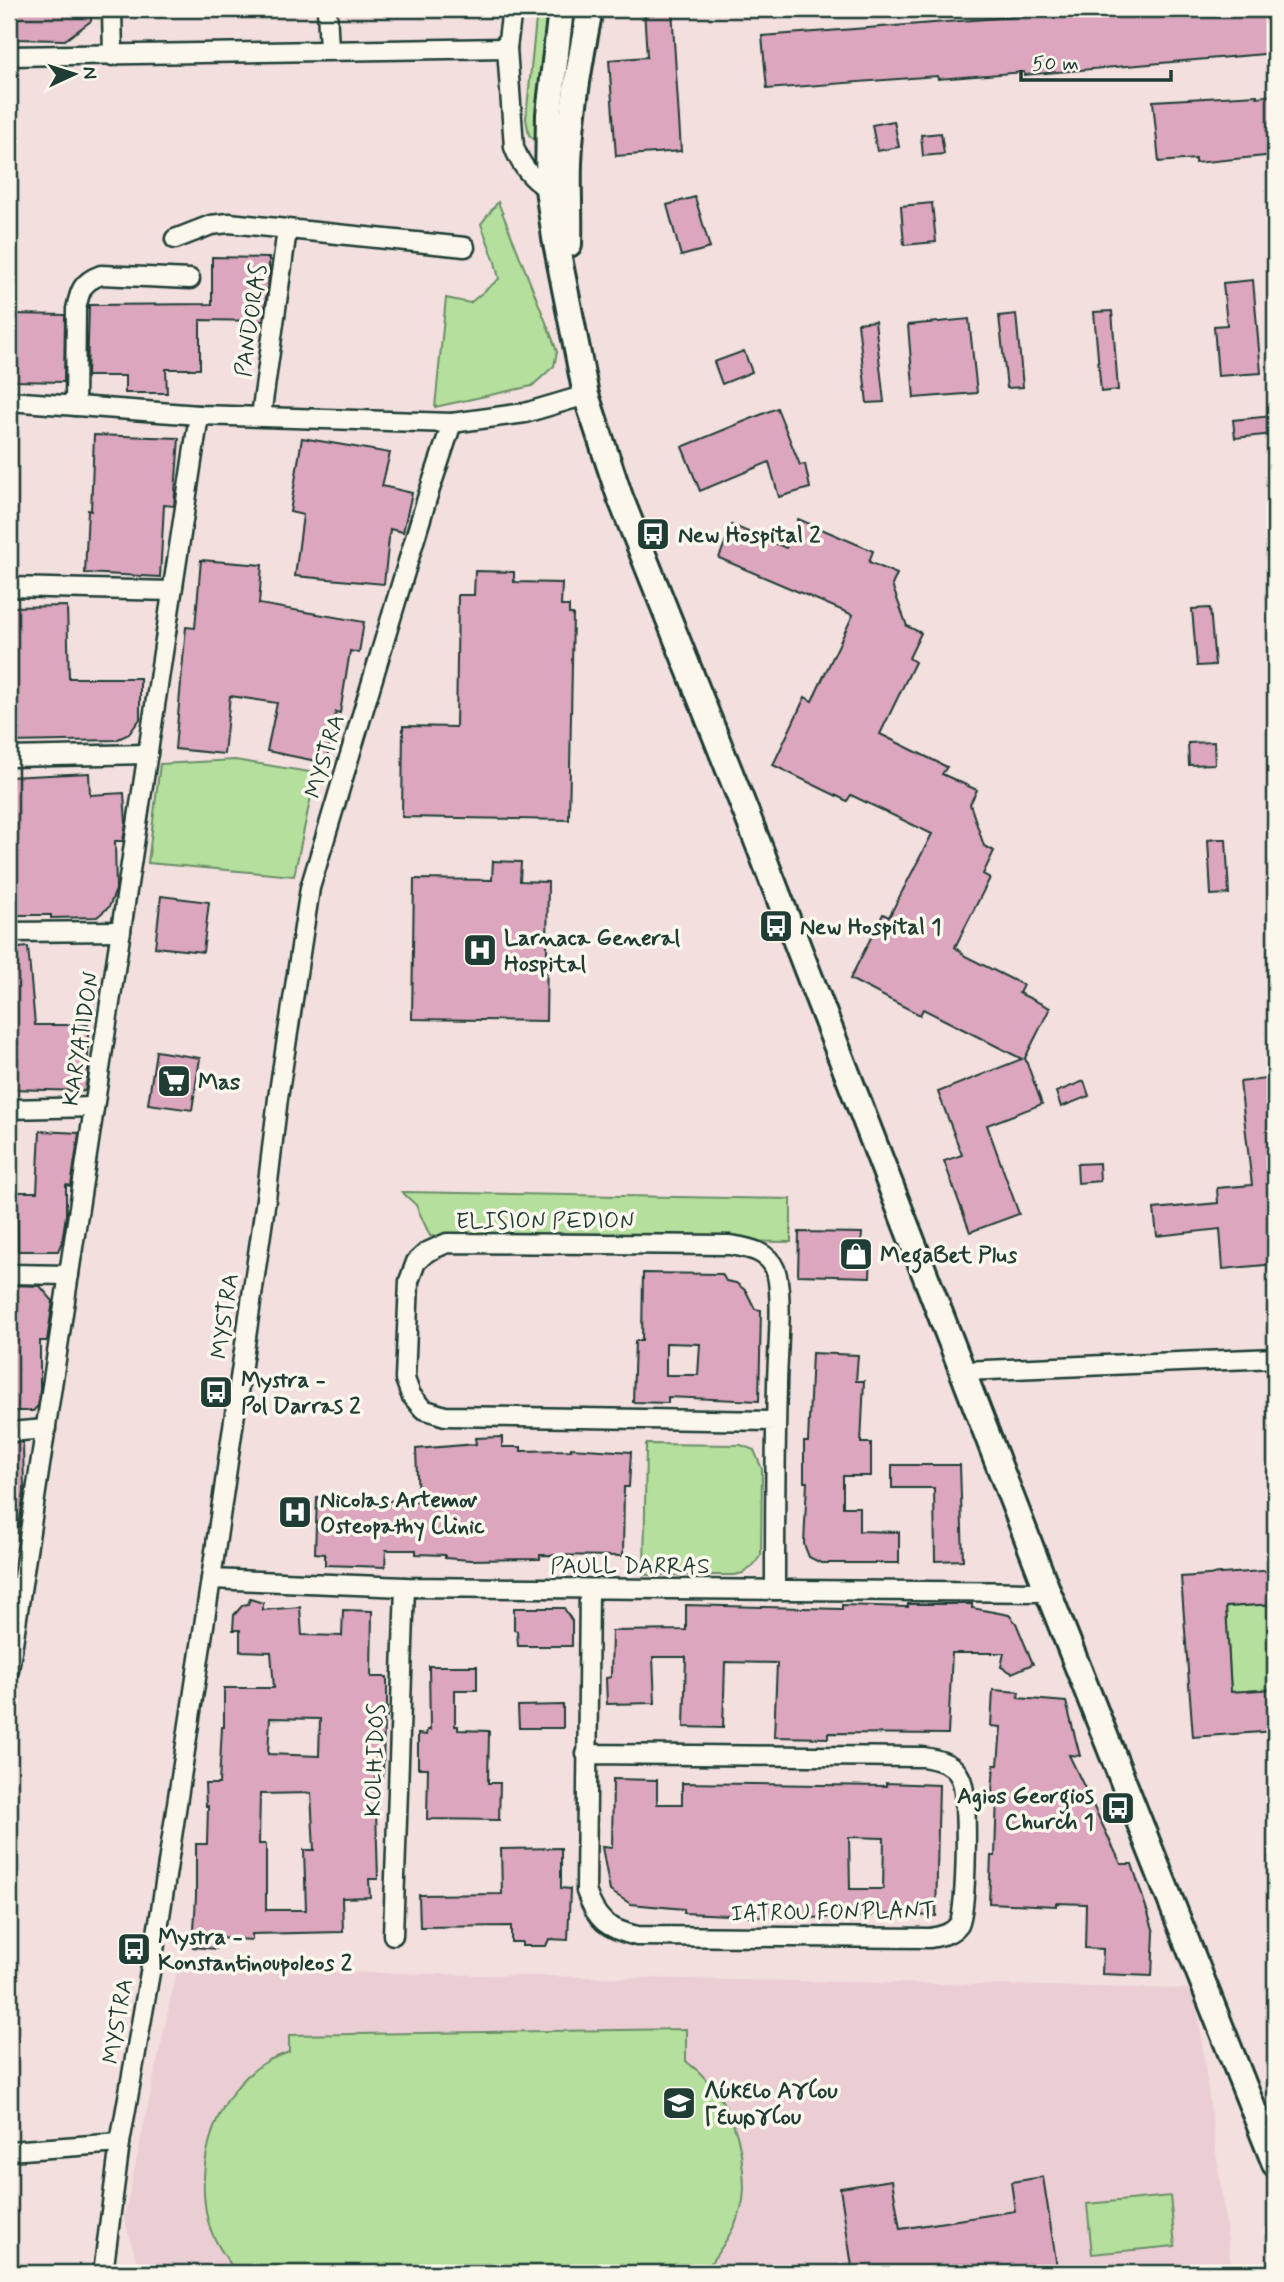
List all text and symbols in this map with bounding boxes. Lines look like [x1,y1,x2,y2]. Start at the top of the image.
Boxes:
north arrow [38,38,108,108]
scale bar [1021,38,1172,82]
text: 50 m [1032,50,1079,78]
text: N [77,66,102,80]
street label: PANDORAS [229,261,275,379]
bus stop icon: New Hospital 2 [634,515,672,553]
place label: New Hospital 2 [678,521,821,551]
street label: MYSTRA [299,711,353,802]
bus stop icon: New Hospital 1 [757,907,795,945]
place label: New Hospital 1 [800,913,942,943]
place label: Larnaca General Hospital [504,924,680,980]
hospital icon: Larnaca General Hospital [461,931,499,969]
street label: KARYATIDON [57,970,107,1108]
supermarket icon: Mas [155,1062,193,1100]
place label: Mas [198,1068,241,1098]
street label: ELISION PEDION [456,1207,634,1237]
shop icon: MegaBet Plus [837,1235,875,1273]
place label: MegaBet Plus [880,1241,1018,1274]
street label: MYSTRA [205,1271,247,1361]
place label: Mystra - Pol Darras 2 [241,1366,361,1422]
bus stop icon: Mystra - Pol Darras 2 [197,1373,235,1411]
place label: Nicolas Artemov Osteopathy Clinic [320,1486,485,1542]
hospital icon: Nicolas Artemov Osteopathy Clinic [276,1493,314,1531]
street label: PAULL DARRAS [550,1552,710,1582]
street label: KOLHIDOS [359,1702,393,1817]
place label: Agios Georgios Church 1 [957,1782,1094,1838]
bus stop icon: Agios Georgios Church 1 [1099,1789,1137,1827]
street label: IATROU FONPLANT [731,1896,935,1930]
place label: Mystra - Konstantinoupoleos 2 [158,1923,353,1979]
bus stop icon: Mystra - Konstantinoupoleos 2 [115,1930,153,1968]
street label: MYSTRA [97,1976,141,2066]
place label: Λύκειο Αγίου Γεωργίου [704,2077,838,2133]
school or university icon: Λύκειο Αγίου Γεωργίου [660,2084,698,2122]

